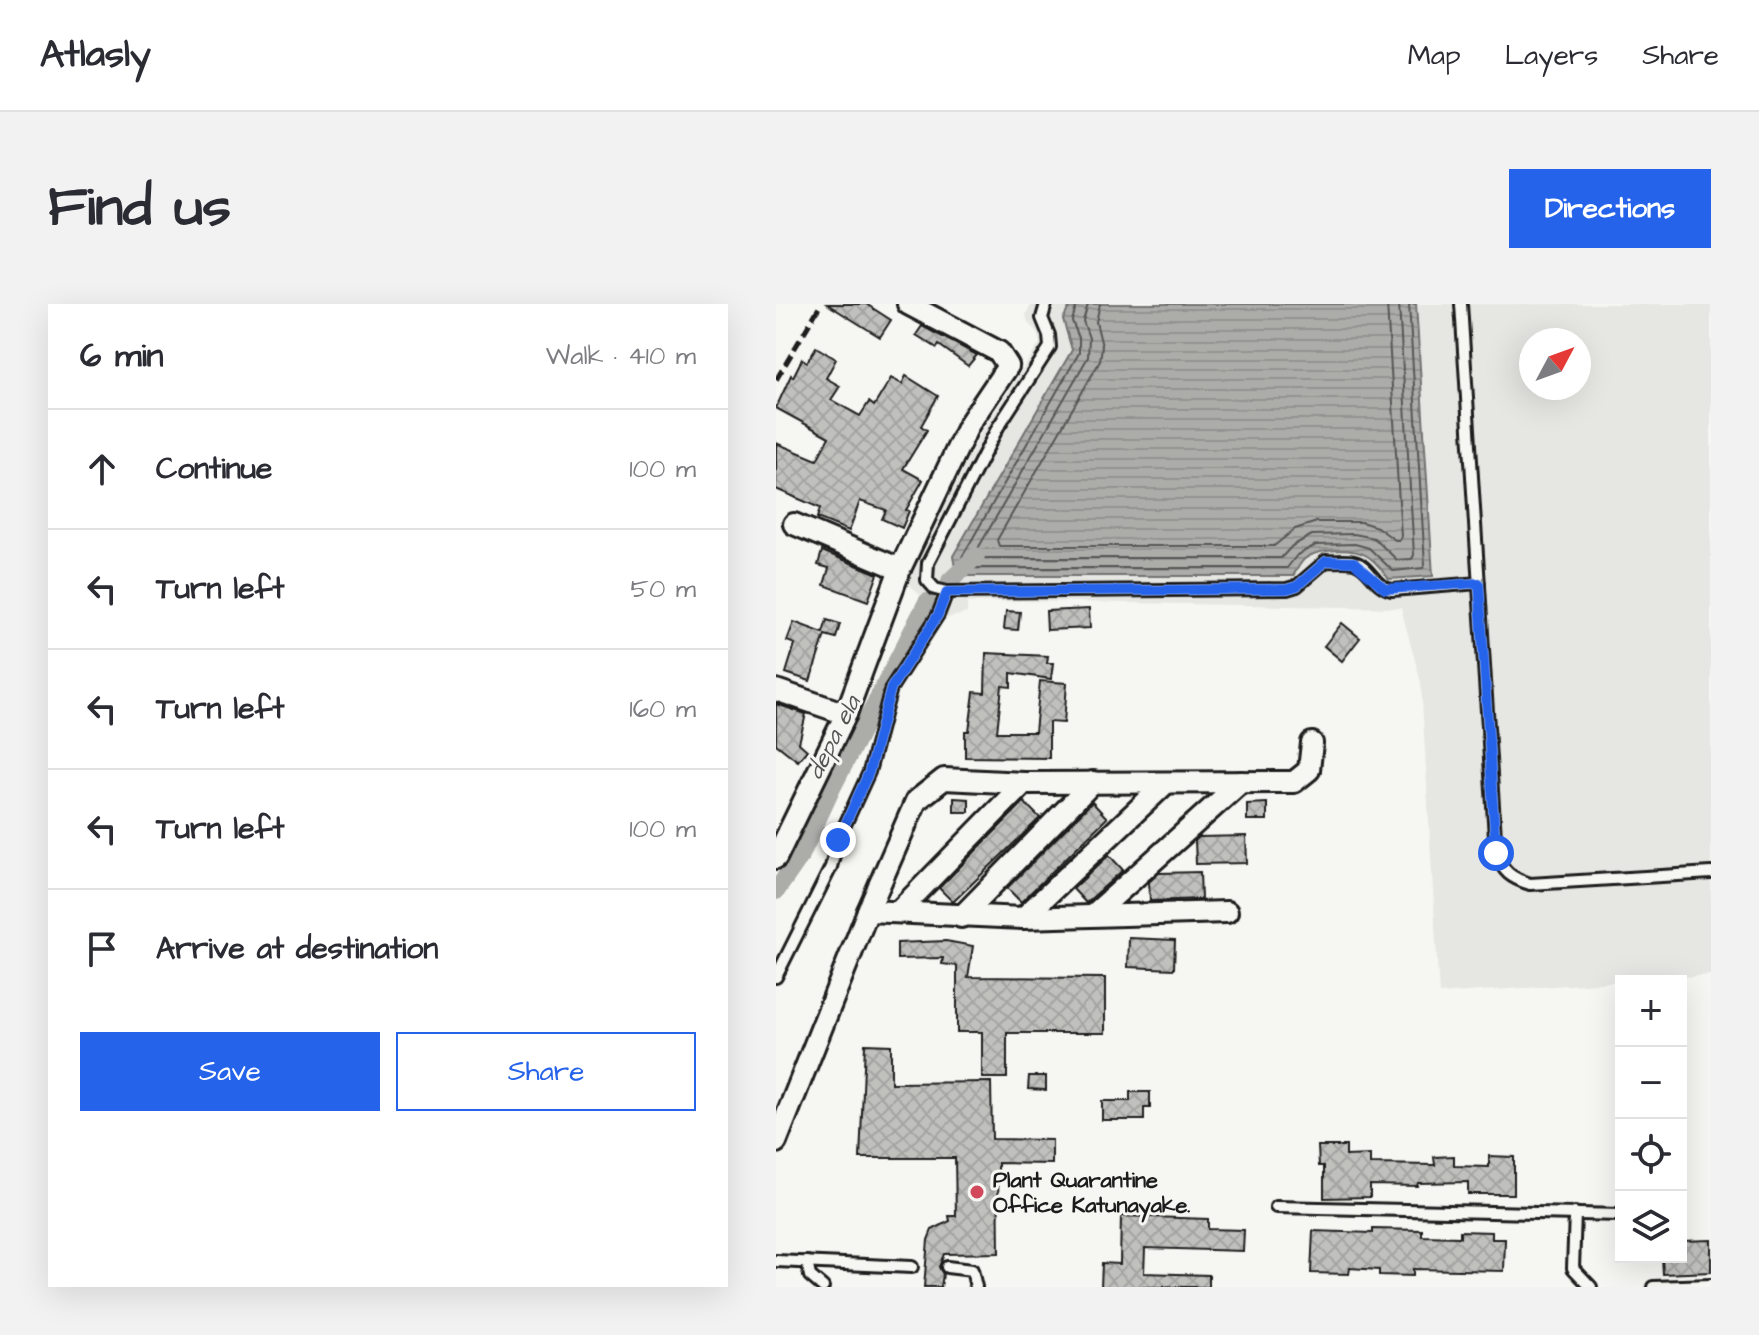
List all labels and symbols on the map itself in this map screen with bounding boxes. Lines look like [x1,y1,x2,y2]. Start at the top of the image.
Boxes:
north arrow [1519,328,1591,400]
water label: depa ela [798,688,870,785]
route end [820,822,856,858]
route start [1478,835,1514,871]
place label: Plant Quarantine Office Katunayake. [993,1165,1190,1223]
marker: Plant Quarantine Office Katunayake. [968,1183,986,1201]

